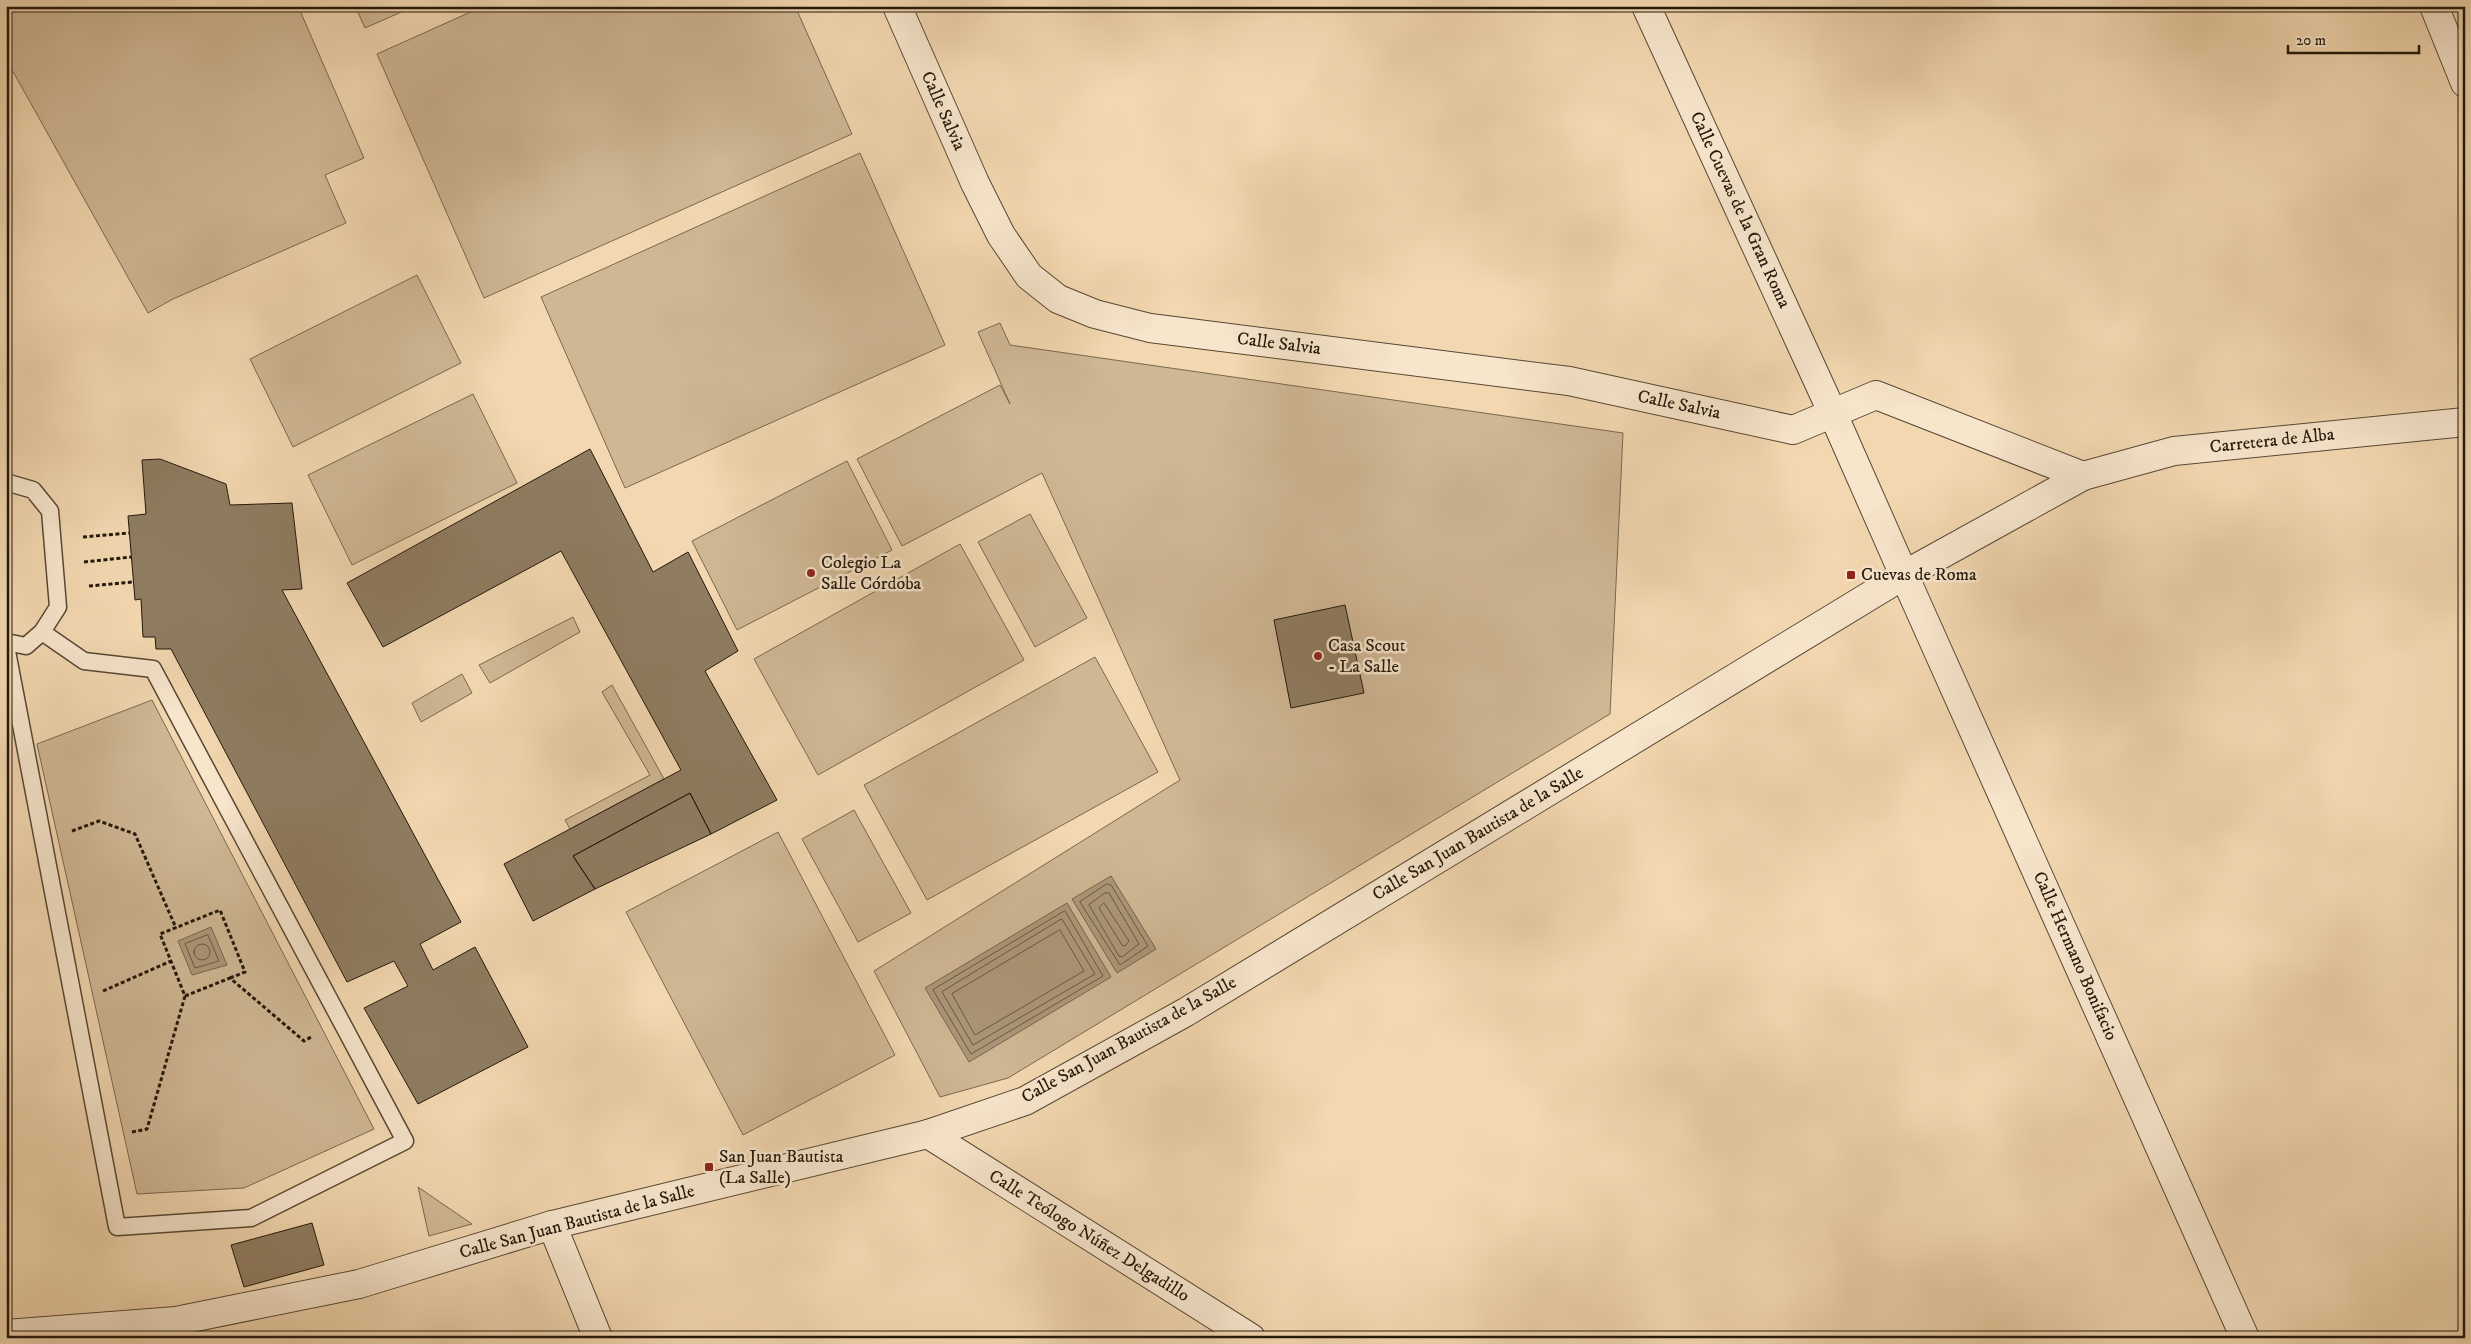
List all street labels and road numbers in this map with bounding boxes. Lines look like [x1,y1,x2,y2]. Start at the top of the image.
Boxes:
street label: Calle Salvia [916,68,970,154]
street label: Calle Cuevas de la Gran Roma [1685,108,1795,312]
street label: Calle Salvia [1236,328,1322,360]
street label: Calle Salvia [1636,385,1723,425]
street label: Carretera de Alba [2209,423,2336,458]
street label: Calle San Juan Bautista de la Salle [1368,762,1588,906]
street label: Calle Hermano Bonifacio [2028,868,2122,1044]
street label: Calle San Juan Bautista de la Salle [1018,972,1240,1108]
street label: Calle Teólogo Núñez Delgadillo [985,1165,1194,1307]
street label: Calle San Juan Bautista de la Salle [457,1180,697,1264]

